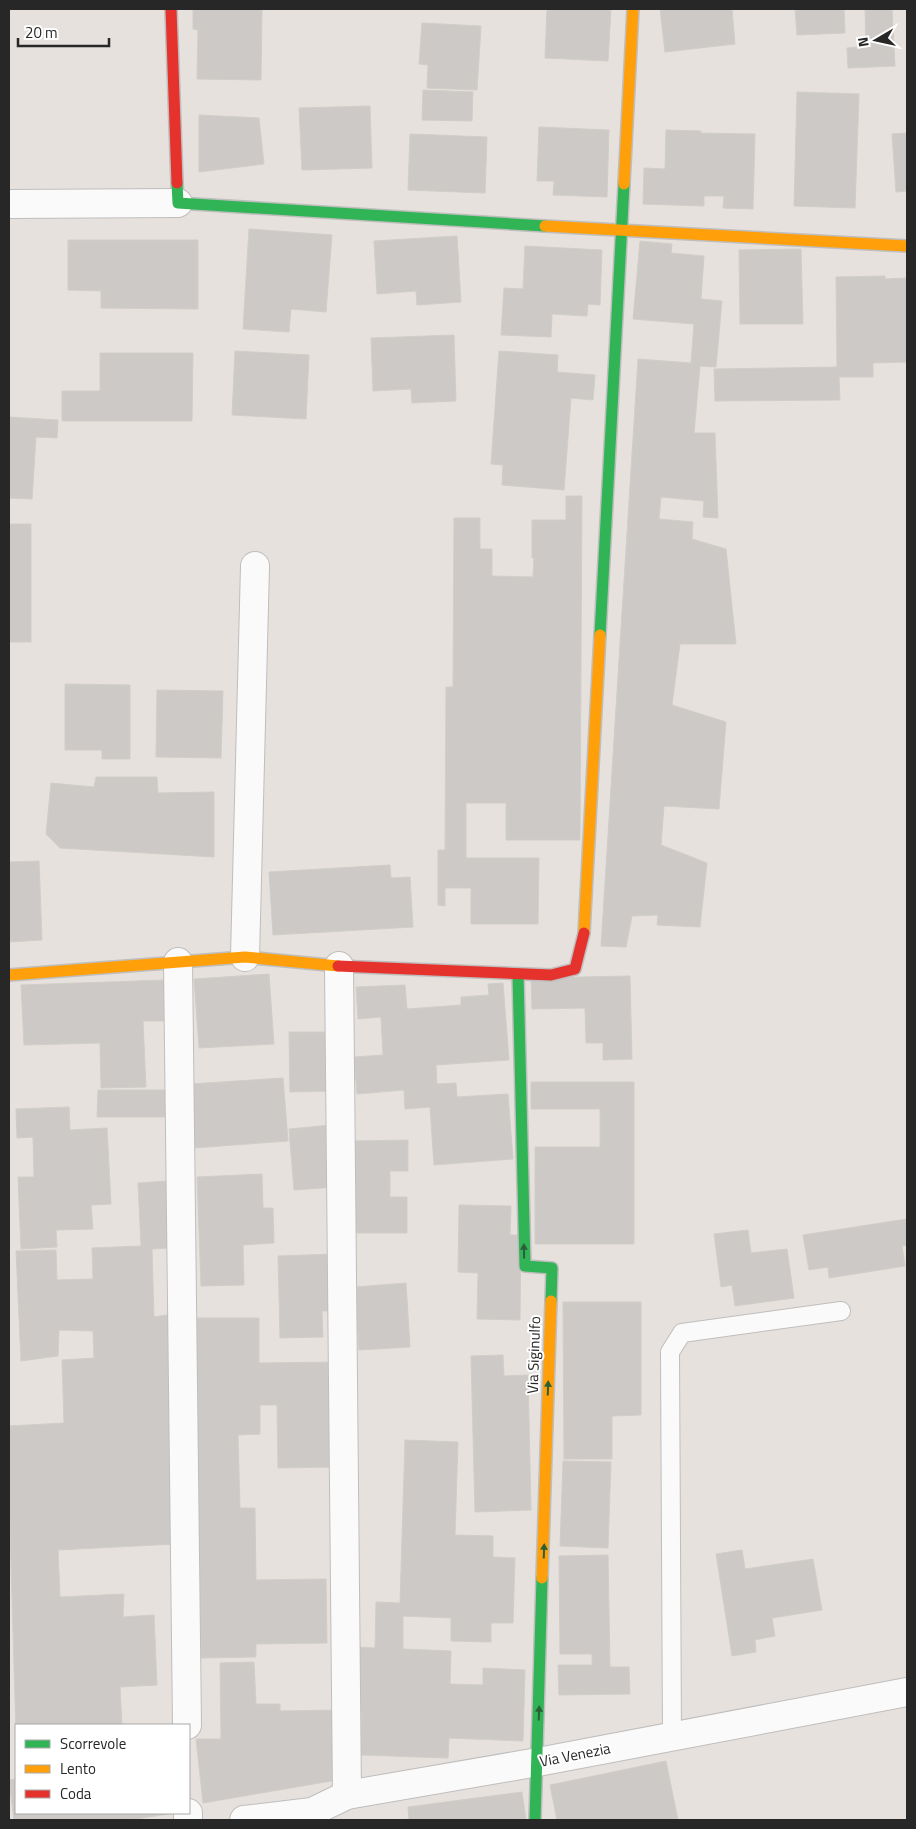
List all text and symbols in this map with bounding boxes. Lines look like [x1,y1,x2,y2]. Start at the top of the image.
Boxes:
scale bar [18,15,109,47]
north arrow [851,15,901,65]
text: 20 m [25,21,58,44]
text: N [852,36,874,49]
one-way arrow [520,1243,528,1259]
street label: Via Siginulfo [521,1316,546,1394]
one-way arrow [545,1380,553,1396]
one-way arrow [540,1543,548,1559]
one-way arrow [535,1705,543,1721]
legend [15,1724,190,1814]
text: Scorrevole [60,1732,126,1755]
street label: Via Venezia [537,1736,613,1773]
text: Lento [60,1757,96,1780]
text: Coda [60,1782,92,1805]

